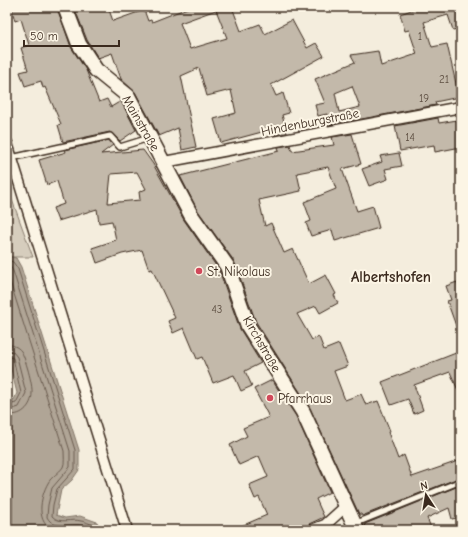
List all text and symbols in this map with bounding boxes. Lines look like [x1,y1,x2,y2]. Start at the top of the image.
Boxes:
scale bar [24,22,119,48]
text: 50 m [30,29,58,43]
house number: 1 [418,30,422,43]
house number: 21 [439,73,449,86]
street label: Mainstraße [119,92,163,154]
house number: 19 [419,92,429,105]
street label: Hindenburgstraße [260,105,361,139]
house number: 14 [405,131,415,144]
place label: St. Nikolaus [207,264,270,279]
marker: St. Nikolaus [194,266,204,276]
district label: Albertshofen [351,268,431,286]
house number: 43 [212,303,222,316]
street label: Kirchstraße [240,313,284,375]
place label: Pfarrhaus [278,391,331,406]
marker: Pfarrhaus [265,393,275,403]
north arrow [406,475,446,515]
text: N [419,479,429,493]

